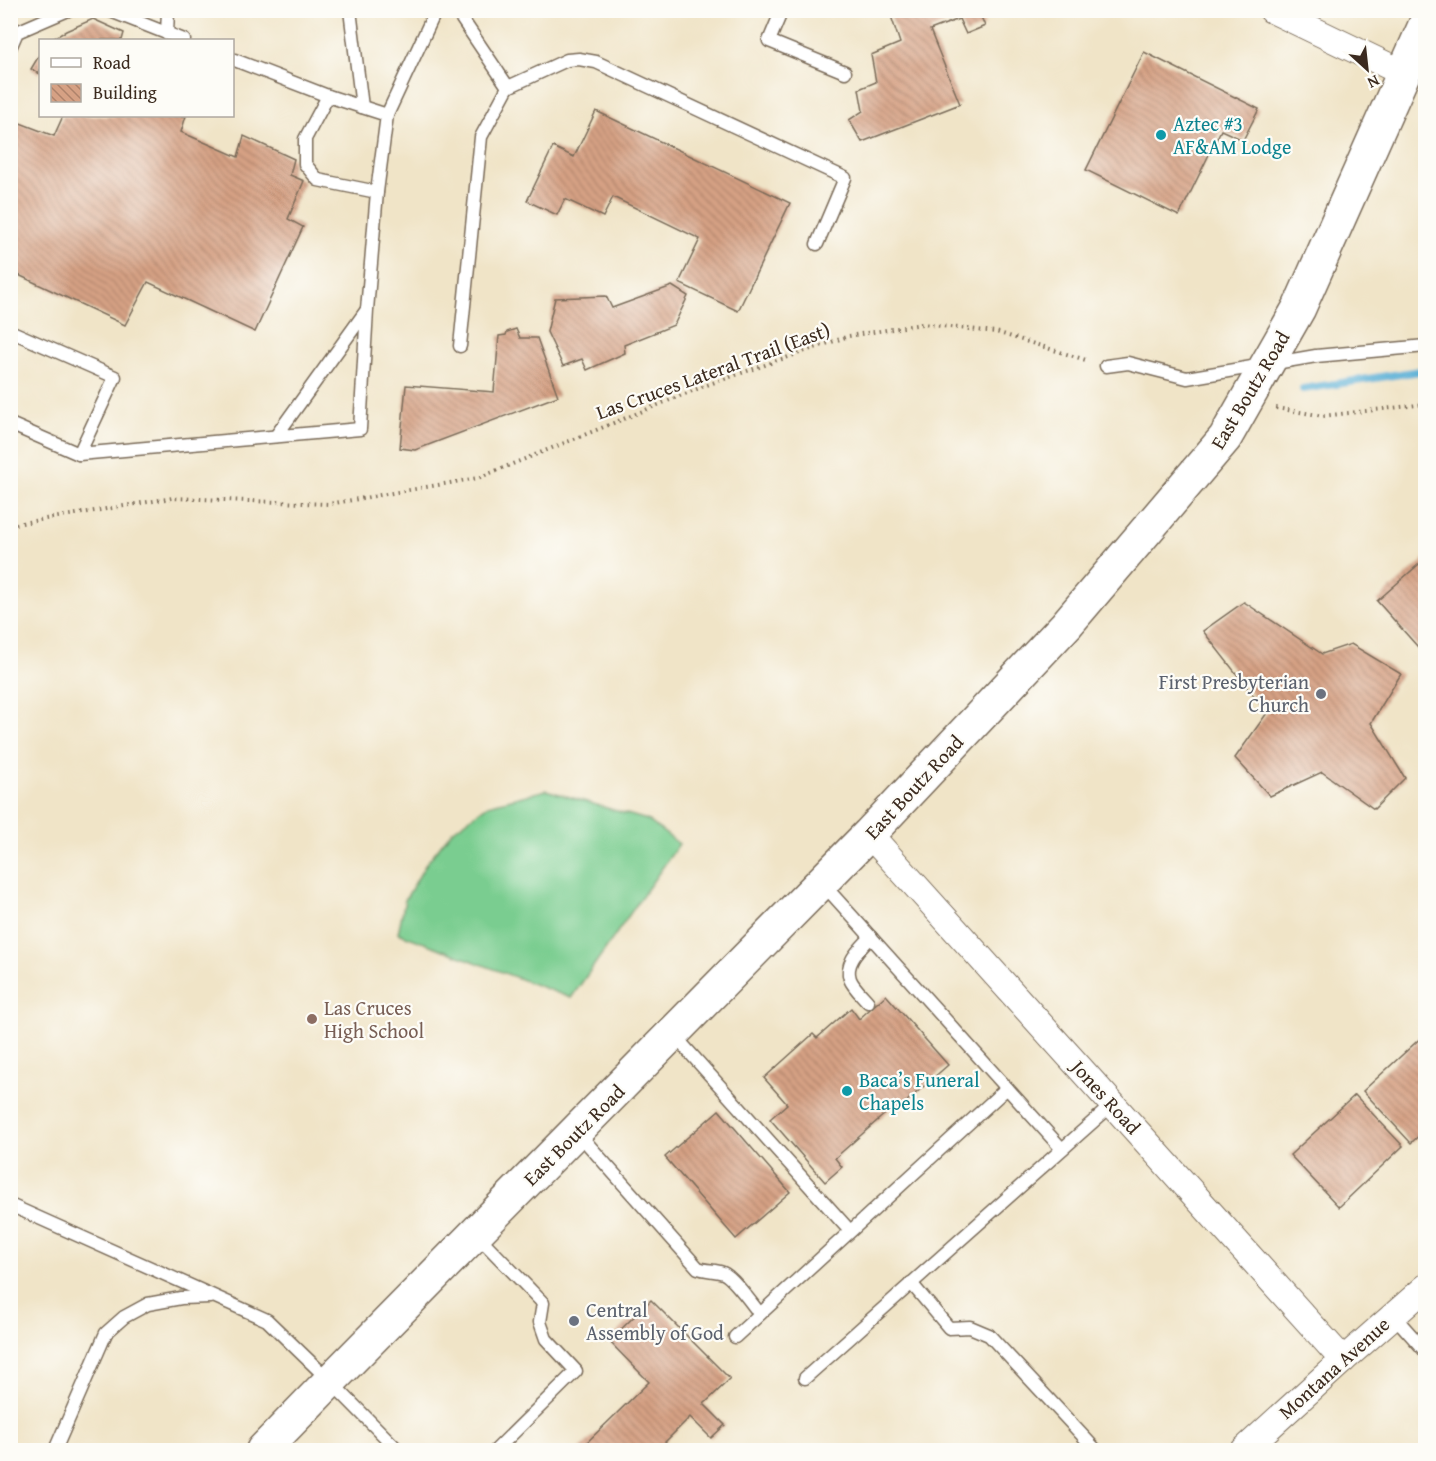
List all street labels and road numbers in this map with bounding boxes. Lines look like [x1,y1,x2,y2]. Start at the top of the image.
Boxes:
street label: Las Cruces Lateral Trail (East) [592,315,834,426]
street label: East Boutz Road [1203,325,1297,454]
street label: East Boutz Road [858,728,970,845]
street label: Jones Road [1063,1051,1148,1141]
street label: East Boutz Road [516,1077,631,1192]
street label: Montana Avenue [1272,1310,1396,1426]

